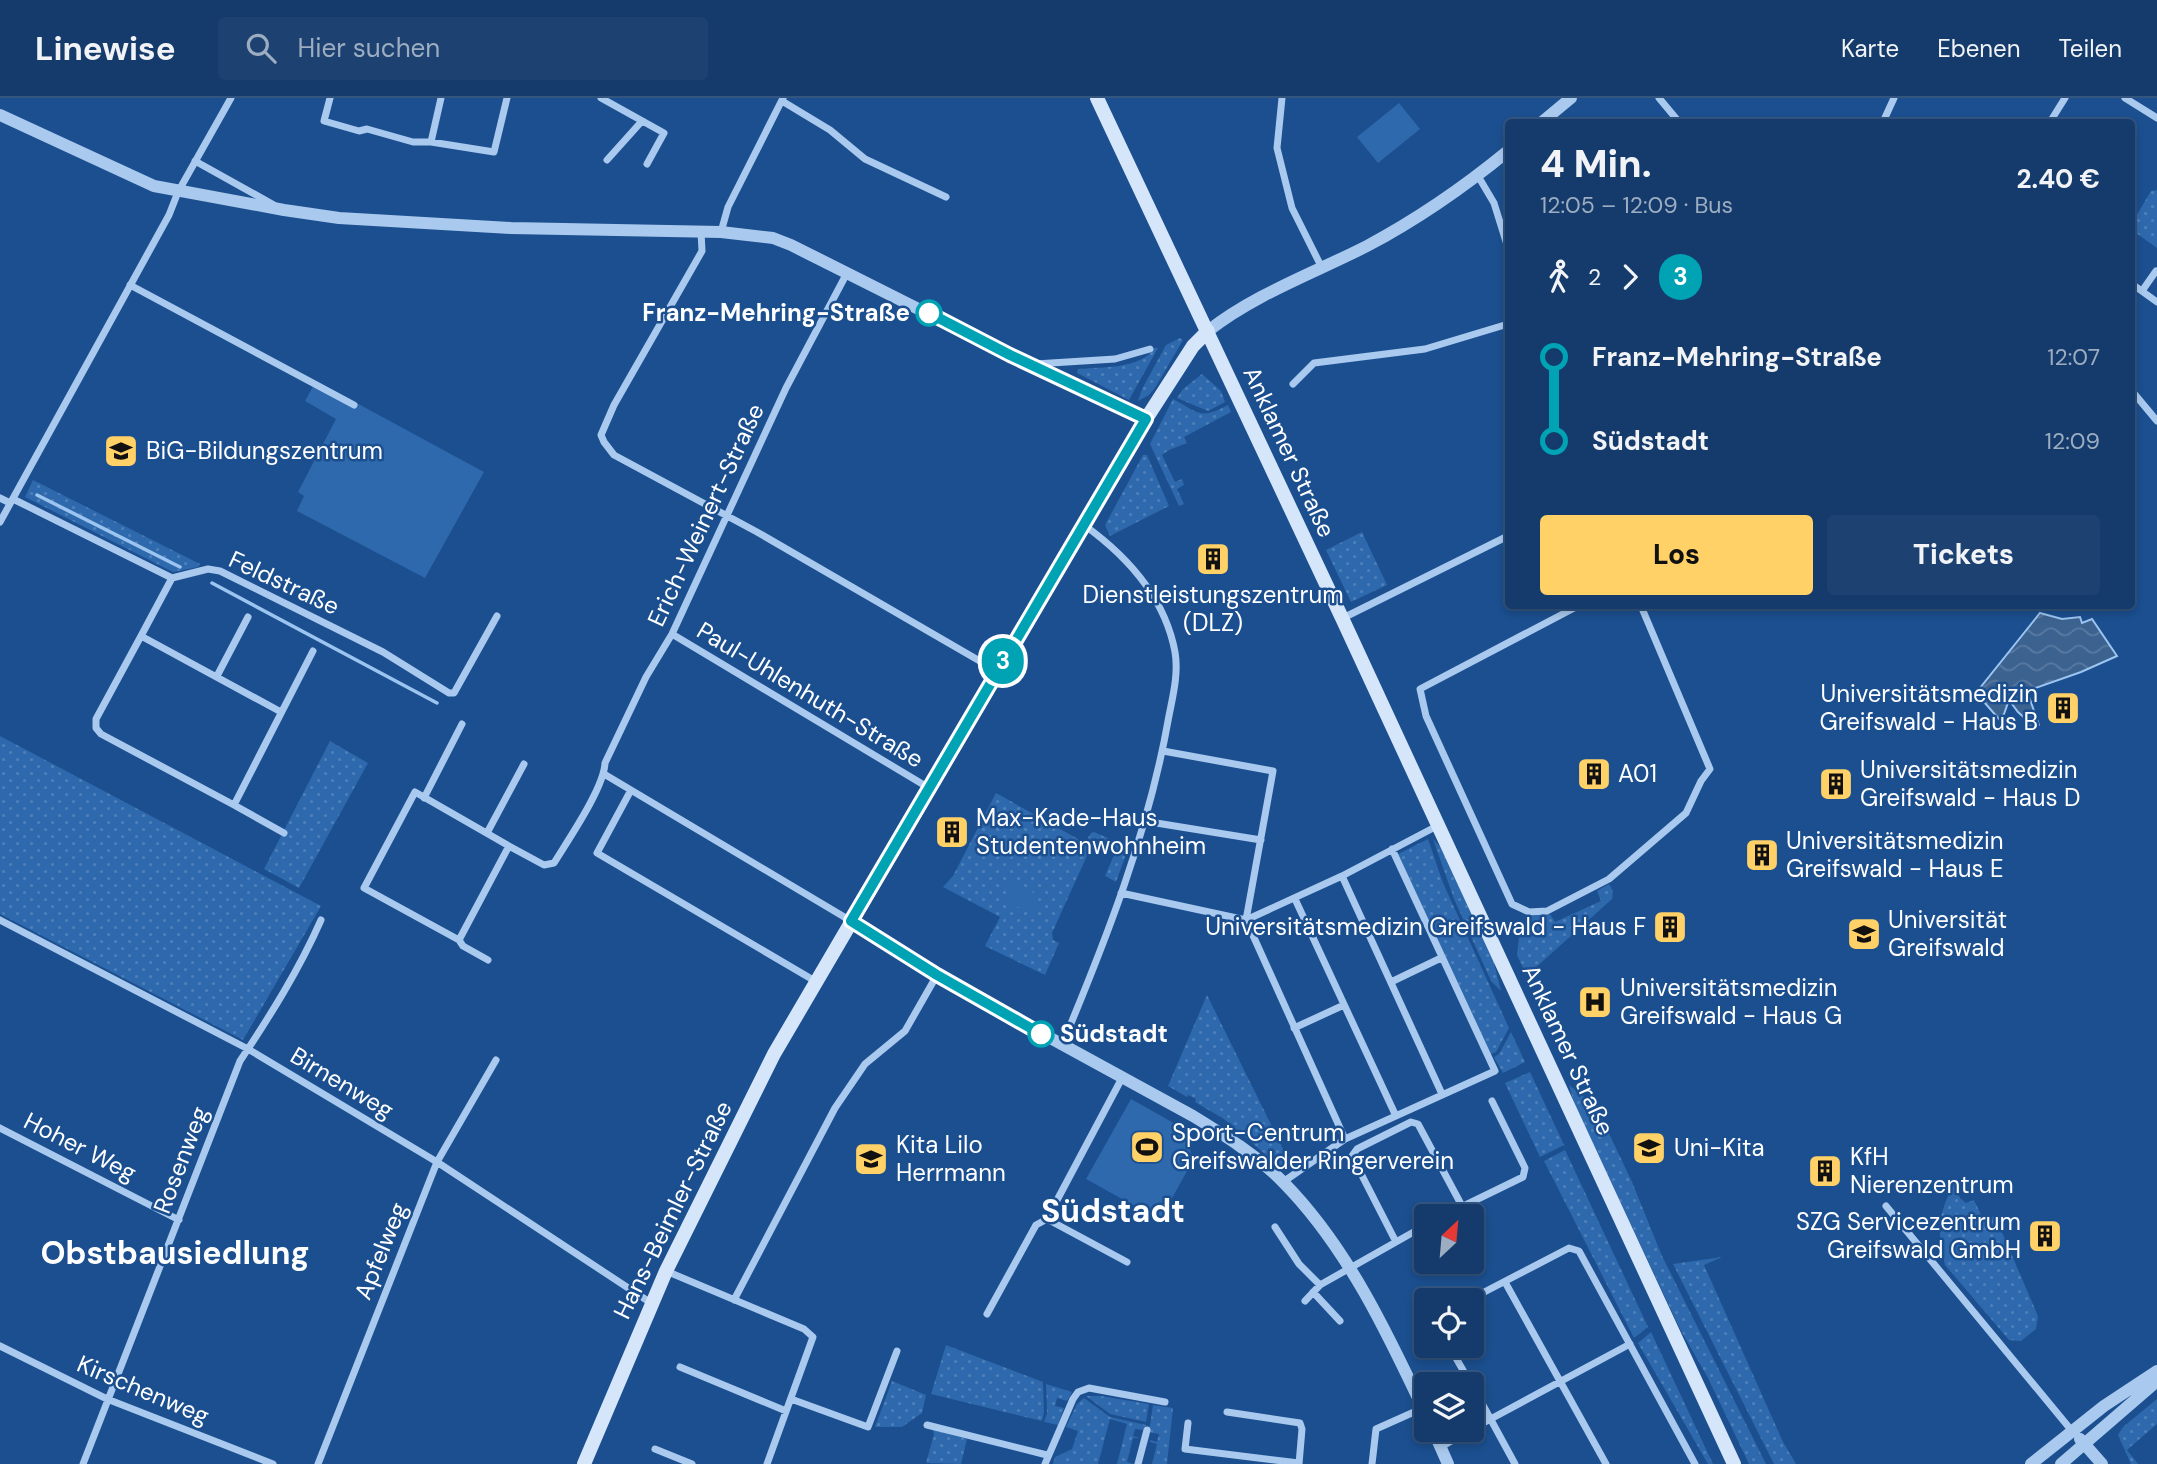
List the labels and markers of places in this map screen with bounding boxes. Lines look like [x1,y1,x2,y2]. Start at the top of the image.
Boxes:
place label: Franz-Mehring-Straße [642,297,910,328]
marker: Franz-Mehring-Straße [916,300,942,326]
school or university icon: BiG-Bildungszentrum [102,432,140,470]
place label: BiG-Bildungszentrum [146,435,383,466]
building icon: Dienstleistungszentrum (DLZ) [1194,540,1232,578]
place label: Dienstleistungszentrum (DLZ) [1082,579,1344,638]
place label: Universitätsmedizin Greifswald - Haus B [1820,678,2038,737]
building icon: Universitätsmedizin Greifswald - Haus B [2044,689,2082,727]
place label: Universitätsmedizin Greifswald - Haus D [1860,754,2081,813]
building icon: A01 [1575,755,1613,793]
place label: A01 [1618,758,1657,789]
building icon: Universitätsmedizin Greifswald - Haus D [1817,765,1855,803]
place label: Max-Kade-Haus Studentenwohnheim [976,802,1206,861]
building icon: Max-Kade-Haus Studentenwohnheim [933,813,971,851]
place label: Universitätsmedizin Greifswald - Haus E [1786,825,2004,884]
building icon: Universitätsmedizin Greifswald - Haus E [1743,836,1781,874]
place label: Universität Greifswald [1888,904,2007,963]
building icon: Universitätsmedizin Greifswald - Haus F [1651,908,1689,946]
place label: Universitätsmedizin Greifswald - Haus F [1205,911,1646,942]
school or university icon: Universität Greifswald [1845,915,1883,953]
place label: Universitätsmedizin Greifswald - Haus G [1620,972,1842,1031]
hospital icon: Universitätsmedizin Greifswald - Haus G [1576,983,1614,1021]
place label: Südstadt [1060,1018,1168,1049]
marker: Südstadt [1028,1021,1054,1047]
place label: Sport-Centrum Greifswalder Ringerverein [1172,1117,1454,1176]
sports icon: Sport-Centrum Greifswalder Ringerverein [1128,1128,1166,1166]
place label: Kita Lilo Herrmann [896,1129,1006,1188]
school or university icon: Uni-Kita [1630,1129,1668,1167]
place label: Uni-Kita [1674,1132,1764,1163]
school or university icon: Kita Lilo Herrmann [852,1140,890,1178]
place label: KfH Nierenzentrum [1850,1141,2014,1200]
building icon: KfH Nierenzentrum [1806,1152,1844,1190]
place label: SZG Servicezentrum Greifswald GmbH [1796,1206,2021,1265]
building icon: SZG Servicezentrum Greifswald GmbH [2026,1217,2064,1255]

